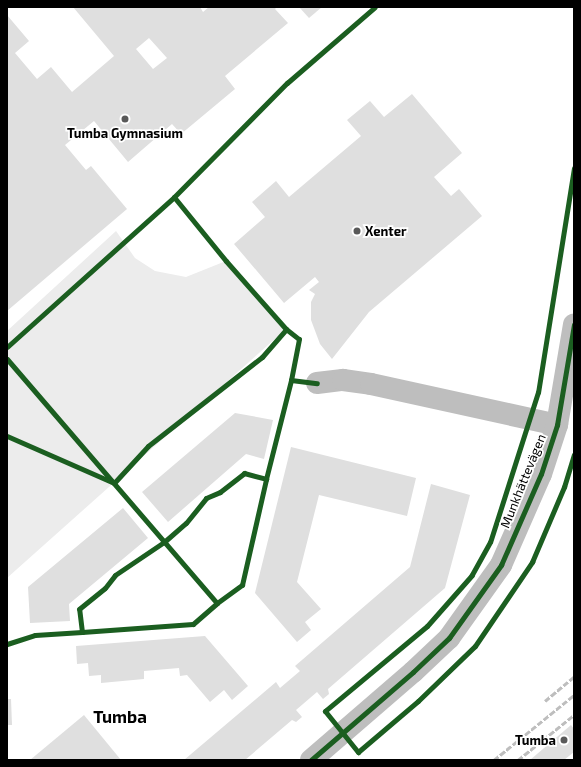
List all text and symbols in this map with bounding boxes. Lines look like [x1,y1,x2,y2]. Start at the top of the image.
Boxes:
marker: Tumba Gymnasium [120,114,130,124]
place label: Tumba Gymnasium [67,125,183,141]
place label: Xenter [365,223,407,239]
marker: Xenter [352,226,362,236]
street label: Munkhättevägen [497,432,549,530]
district label: Tumba [93,707,147,727]
place label: Tumba [515,732,556,748]
marker: Tumba [559,735,569,745]

